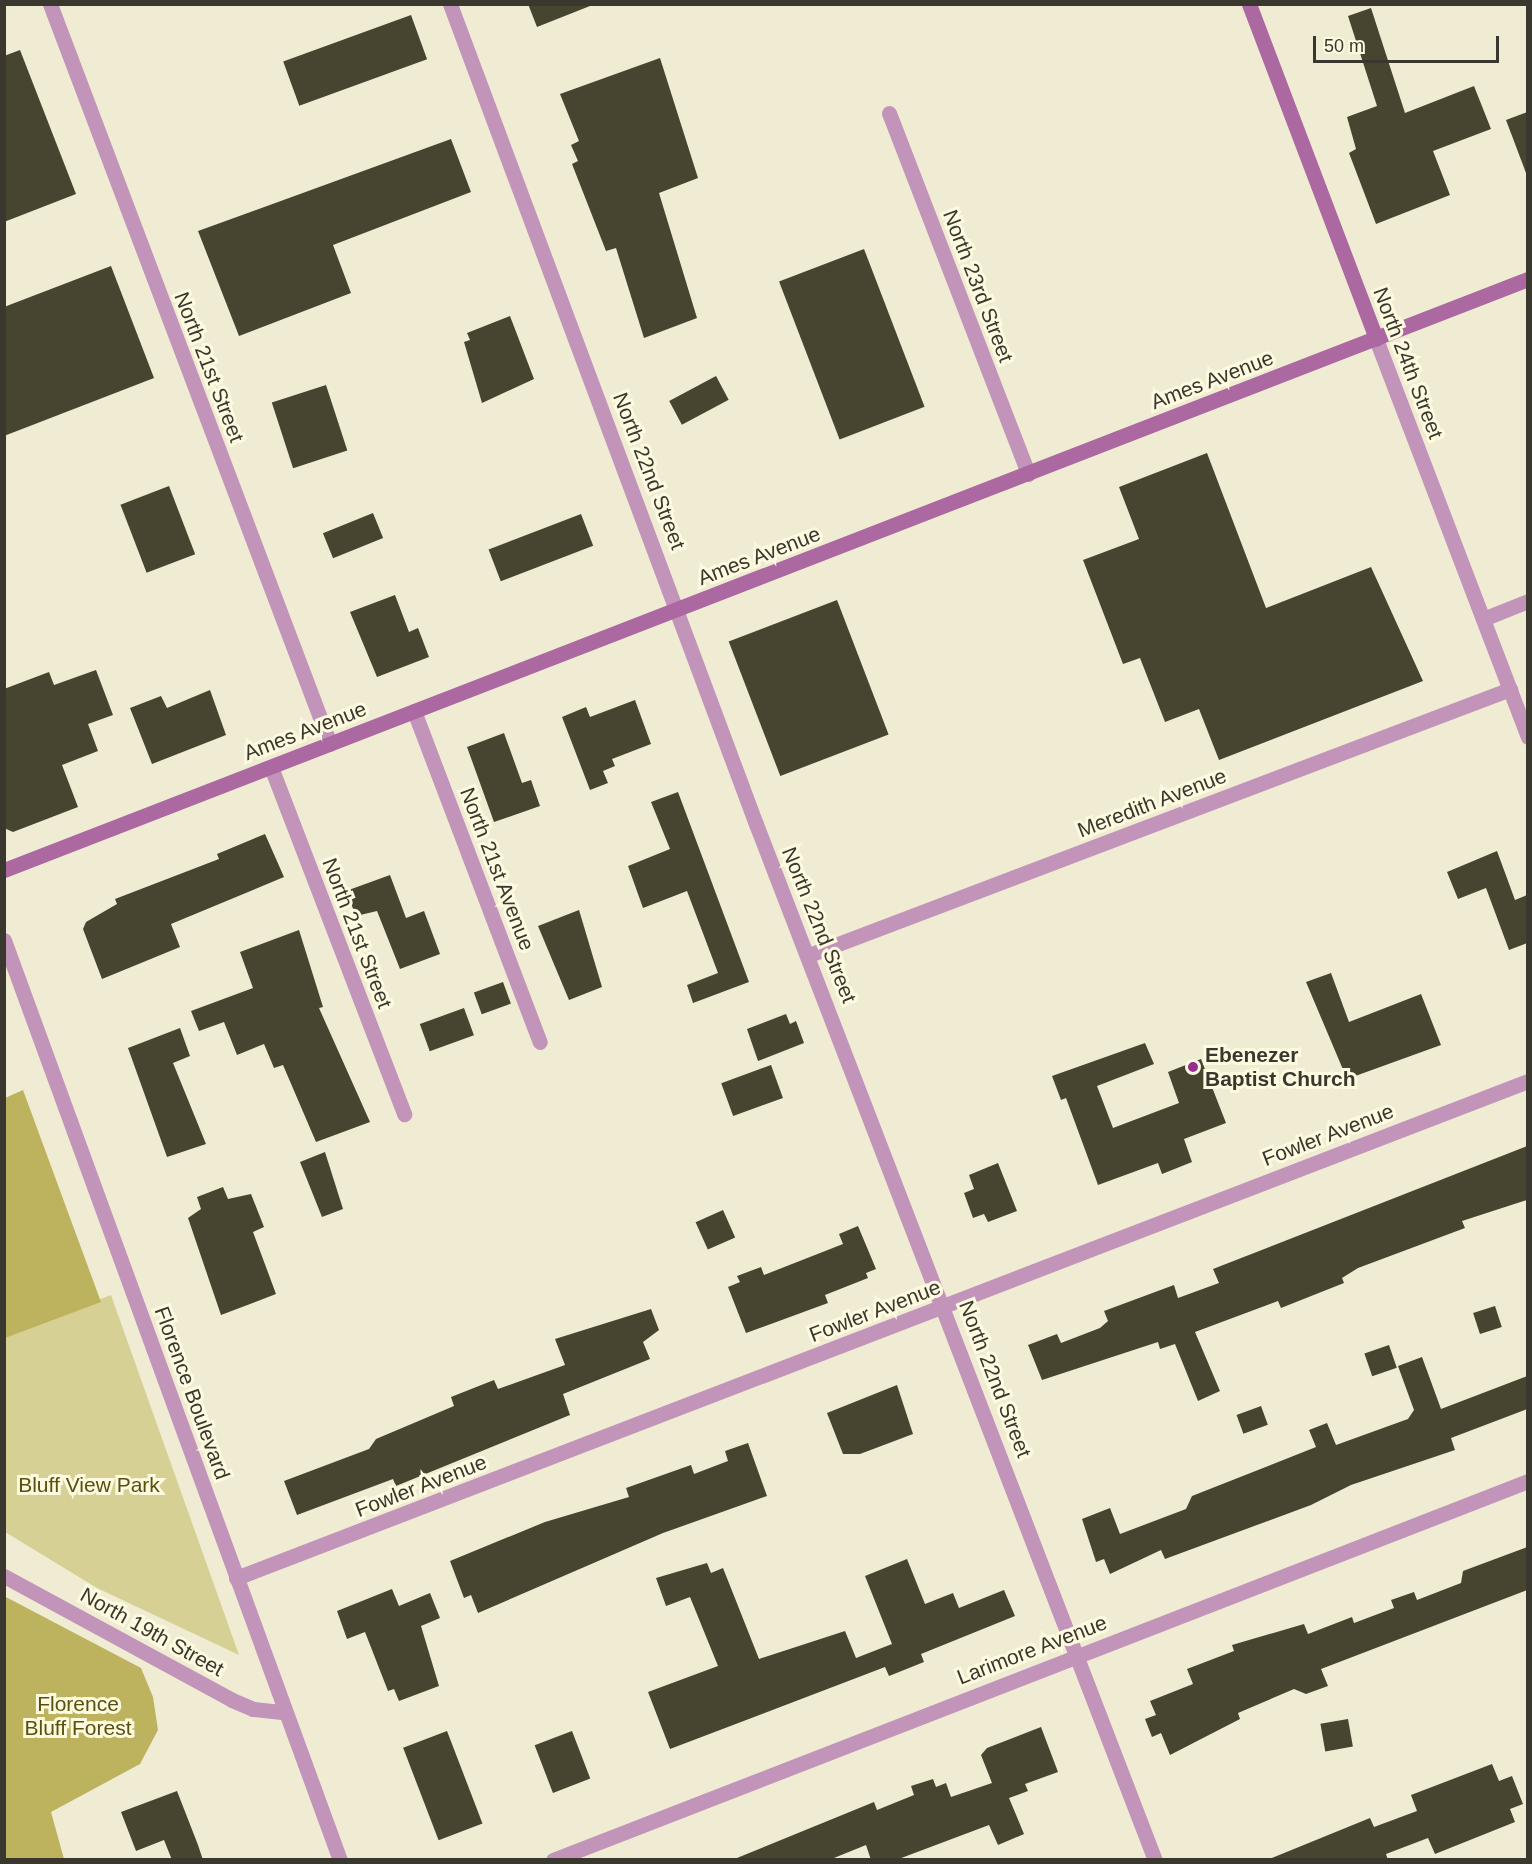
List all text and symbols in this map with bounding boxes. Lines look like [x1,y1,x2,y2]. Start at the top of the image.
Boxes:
scale bar [1316,24,1502,62]
text: 50 m [1324,36,1364,56]
street label: North 23rd Street [937,206,1019,366]
street label: North 24th Street [1368,284,1448,442]
street label: North 21st Street [169,288,249,446]
street label: Ames Avenue [1147,345,1277,415]
street label: North 22nd Street [608,389,690,553]
street label: Ames Avenue [694,521,824,591]
street label: Ames Avenue [240,696,370,766]
street label: Meredith Avenue [1074,763,1230,843]
street label: North 21st Avenue [454,783,540,955]
street label: North 22nd Street [776,843,862,1007]
street label: North 21st Street [317,854,397,1012]
place label: Ebenezer Baptist Church [1205,1042,1356,1092]
marker: Ebenezer Baptist Church [1186,1060,1200,1074]
street label: Fowler Avenue [1258,1098,1398,1172]
street label: Fowler Avenue [805,1274,945,1348]
street label: North 22nd Street [954,1297,1036,1461]
street label: Florence Boulevard [149,1303,235,1483]
street label: Fowler Avenue [351,1449,491,1523]
park label: Bluff View Park [18,1472,160,1498]
street label: North 19th Street [76,1582,228,1682]
street label: Larimore Avenue [953,1610,1111,1690]
park label: Florence Bluff Forest [25,1691,131,1741]

